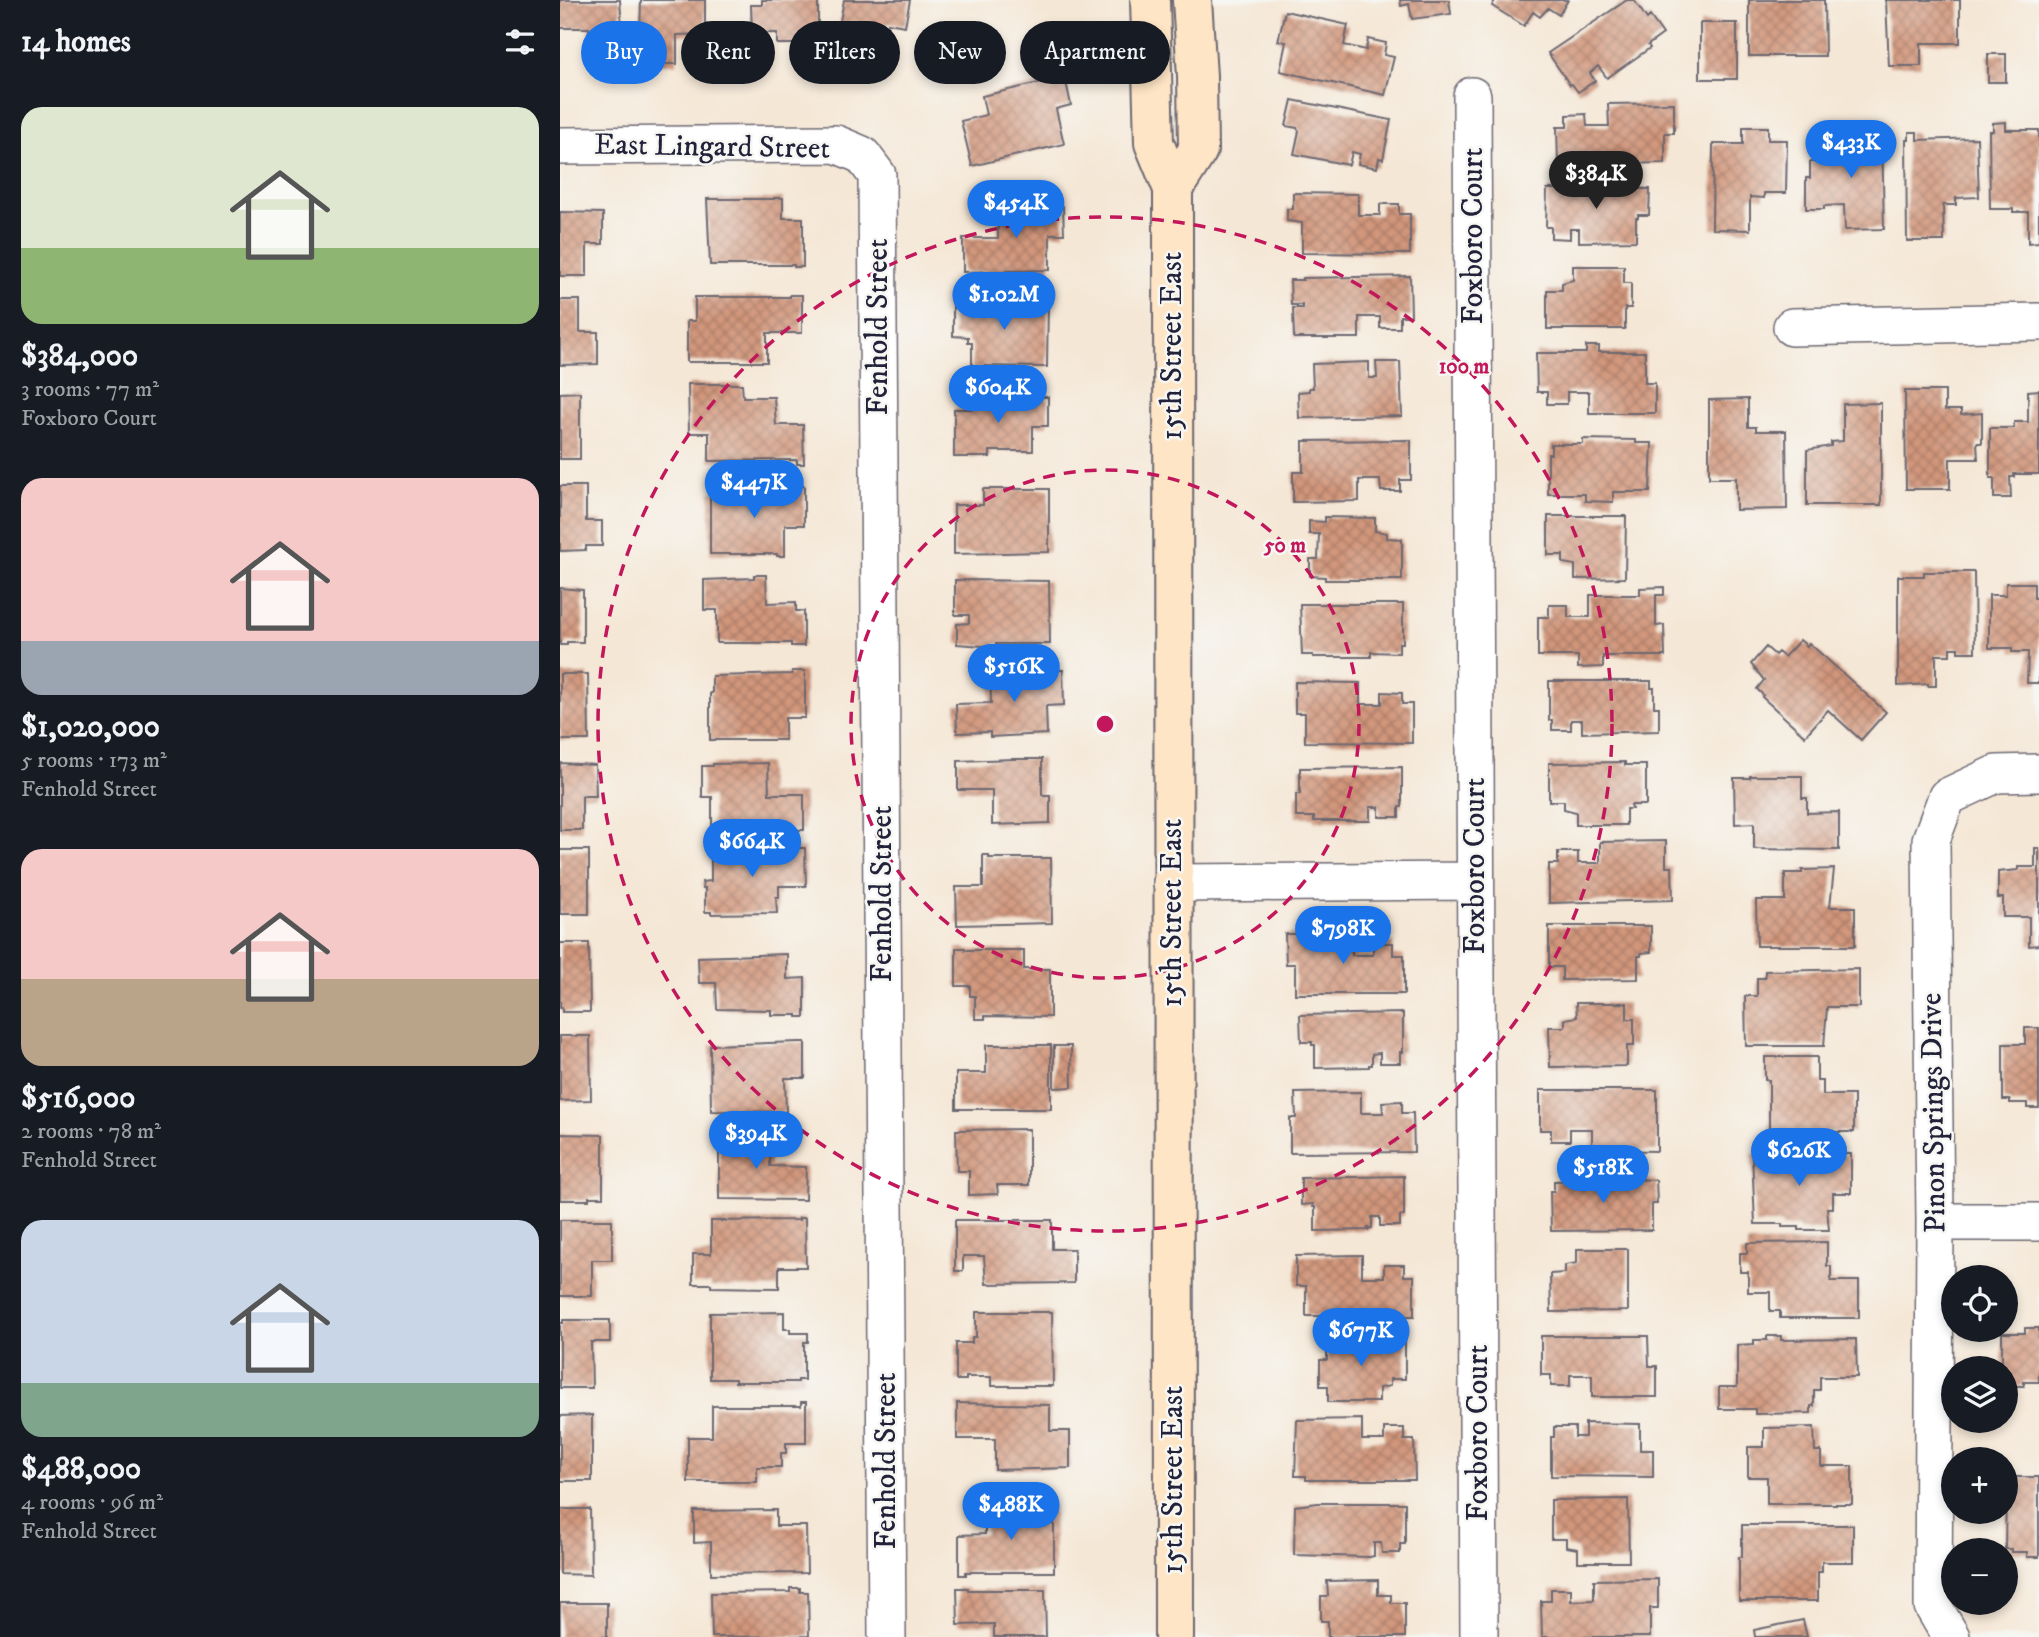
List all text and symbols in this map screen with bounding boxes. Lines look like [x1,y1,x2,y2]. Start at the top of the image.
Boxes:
chip: Buy [581,21,667,84]
chip: Rent [681,21,775,84]
chip: Filters [789,21,900,84]
chip: New [914,21,1006,84]
chip: Apartment [1020,21,1170,84]
icon: filters [501,23,539,61]
text: 14 homes [21,24,131,61]
pin: $433K [1802,120,1900,180]
street label: East Lingard Street [594,126,830,168]
text: $433K [1821,128,1881,157]
street label: Foxboro Court [1455,147,1492,325]
icon: home [217,152,343,278]
pin: $384K [1547,152,1645,211]
text: $384K [1565,159,1627,188]
pin: $454K [967,180,1065,240]
text: $454K [983,188,1049,217]
street label: Fenhold Street [860,238,897,416]
street label: 15th Street East [1154,252,1191,440]
pin: $1.02M [947,272,1061,332]
text: $1.02M [968,280,1040,309]
text: $384,000 [21,338,138,375]
text: 100 m [1439,354,1489,380]
pin: $604K [949,366,1047,425]
text: $604K [965,373,1031,402]
text: 3 rooms · 77 m² [21,375,159,404]
text: Foxboro Court [21,404,157,433]
pin: $447K [705,461,803,520]
text: $447K [721,468,787,497]
icon: home [217,523,343,649]
text: 50 m [1263,533,1306,559]
pin: $516K [965,644,1063,704]
text: $516K [984,652,1044,681]
text: $1,020,000 [21,709,160,746]
centre of rings [1093,712,1117,736]
text: 5 rooms · 173 m² [21,746,167,775]
text: Fenhold Street [21,775,157,804]
street label: Foxboro Court [1457,777,1494,955]
street label: Fenhold Street [864,805,901,983]
street label: 15th Street East [1154,819,1191,1007]
pin: $664K [703,820,801,879]
text: $664K [719,827,785,856]
icon: home [217,894,343,1020]
pin: $798K [1294,906,1392,966]
text: $798K [1311,914,1375,943]
street label: Pinon Springs Drive [1913,992,1955,1234]
text: $516,000 [21,1080,135,1117]
pin: $394K [707,1112,805,1171]
text: 2 rooms · 78 m² [21,1117,161,1146]
text: $394K [725,1119,787,1148]
pin: $626K [1750,1128,1848,1188]
text: $626K [1767,1136,1831,1165]
text: Fenhold Street [21,1146,157,1175]
pin: $518K [1554,1146,1652,1205]
text: $518K [1573,1153,1633,1182]
icon: home [217,1265,343,1391]
map controls [1941,1265,2018,1615]
button: locate [1941,1265,2018,1342]
pin: $677K [1312,1308,1410,1368]
text: $677K [1329,1316,1393,1345]
street label: Foxboro Court [1460,1344,1497,1522]
button: layers [1941,1356,2018,1433]
street label: Fenhold Street [868,1372,905,1550]
street label: 15th Street East [1155,1386,1192,1574]
button: + [1941,1447,2018,1524]
text: $488,000 [21,1451,141,1488]
pin: $488K [962,1482,1060,1542]
text: 4 rooms · 96 m² [21,1488,163,1517]
text: $488K [979,1490,1043,1519]
text: Fenhold Street [21,1517,157,1546]
button: − [1941,1538,2018,1615]

